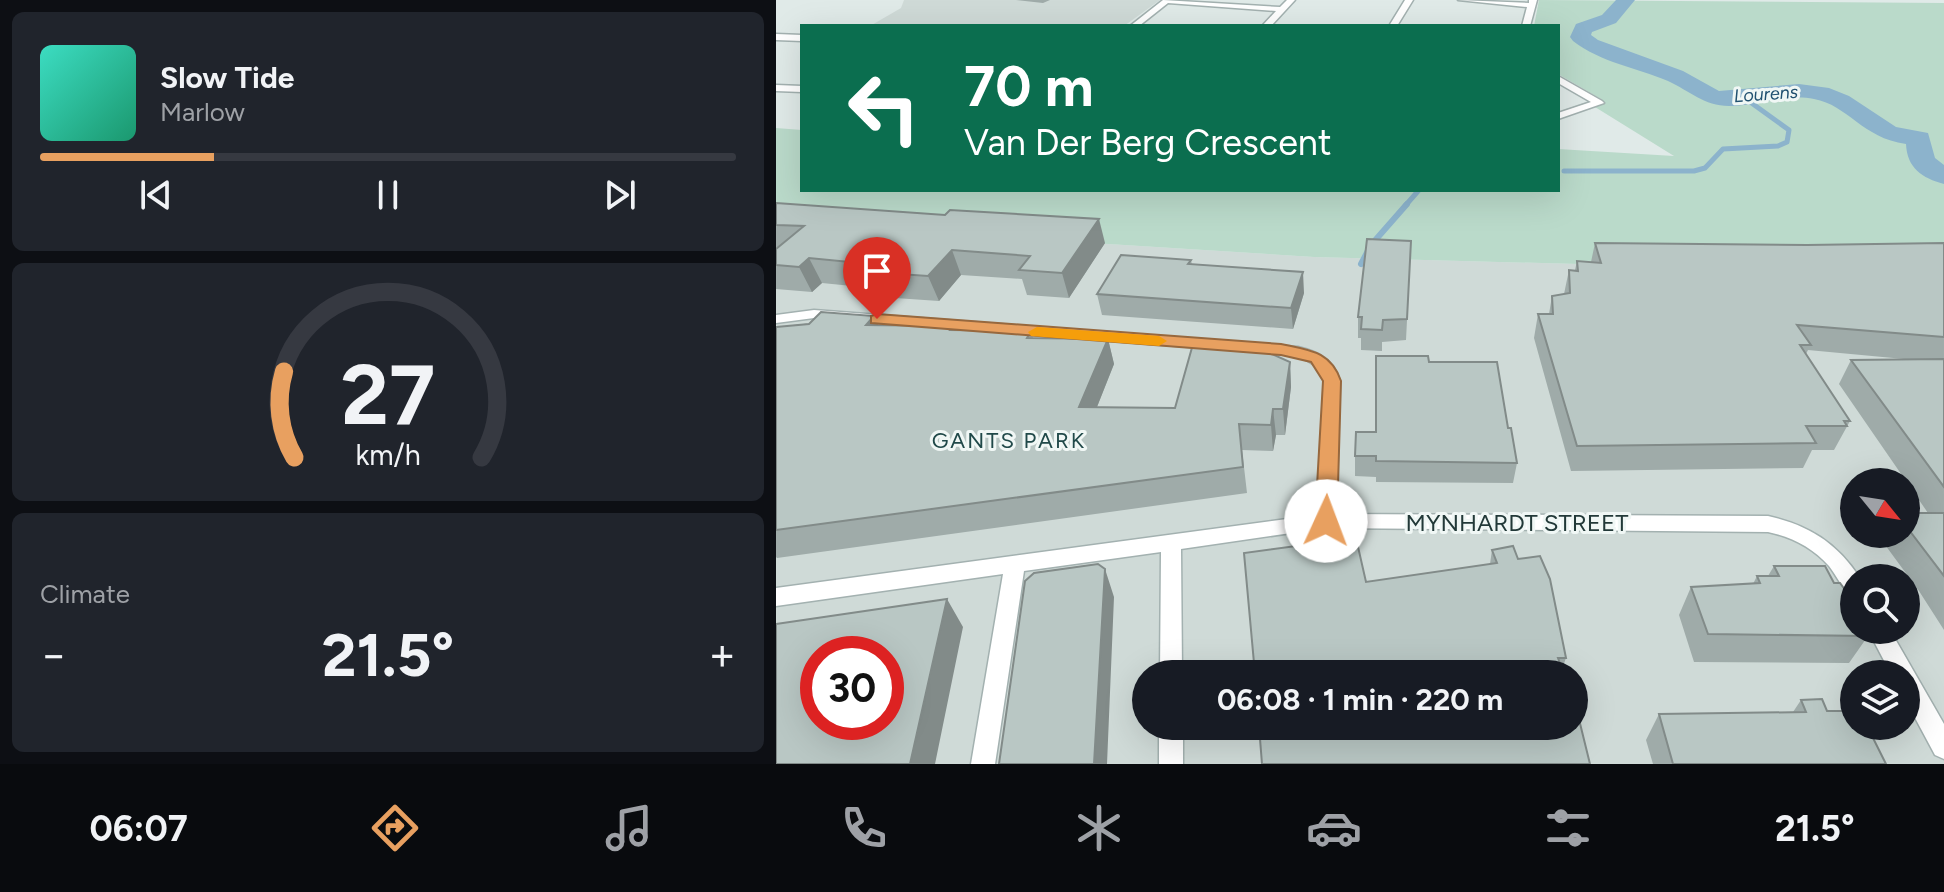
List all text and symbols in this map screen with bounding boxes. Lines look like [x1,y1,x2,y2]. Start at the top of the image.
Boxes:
text: 70 m [964,53,1094,120]
icon: left [832,56,936,160]
text: Slow Tide [160,59,294,96]
water label: Lourens [1733,81,1799,107]
text: Marlow [160,96,245,128]
text: Van Der Berg Crescent [964,121,1332,164]
icon: previous [134,173,178,217]
icon: pause [366,173,410,217]
icon: next [598,173,642,217]
pin [843,237,911,319]
icon: arrive [855,249,899,293]
text: 27 [341,345,435,445]
district label: GANTS PARK [932,427,1086,454]
text: km/h [355,438,421,472]
north arrow [1840,468,1920,548]
map controls [1840,468,1920,740]
position arrow [1284,479,1368,563]
street label: MYNHARDT STREET [1406,508,1628,537]
button: search [1840,564,1920,644]
text: Climate [40,578,130,610]
text: 21.5° [322,619,454,691]
text: − [40,628,67,681]
text: + [709,628,736,681]
speed limit sign: 30 [800,636,904,740]
button: layers [1840,660,1920,740]
text: 06:08 · 1 min · 220 m [1217,681,1503,718]
icon: directions [367,800,423,856]
icon: music [601,800,657,856]
icon: phone [836,800,892,856]
icon: climate [1071,800,1127,856]
icon: car [1306,800,1362,856]
icon: filters [1540,800,1596,856]
text: 06:07 [89,807,188,850]
text: 21.5° [1775,807,1855,850]

